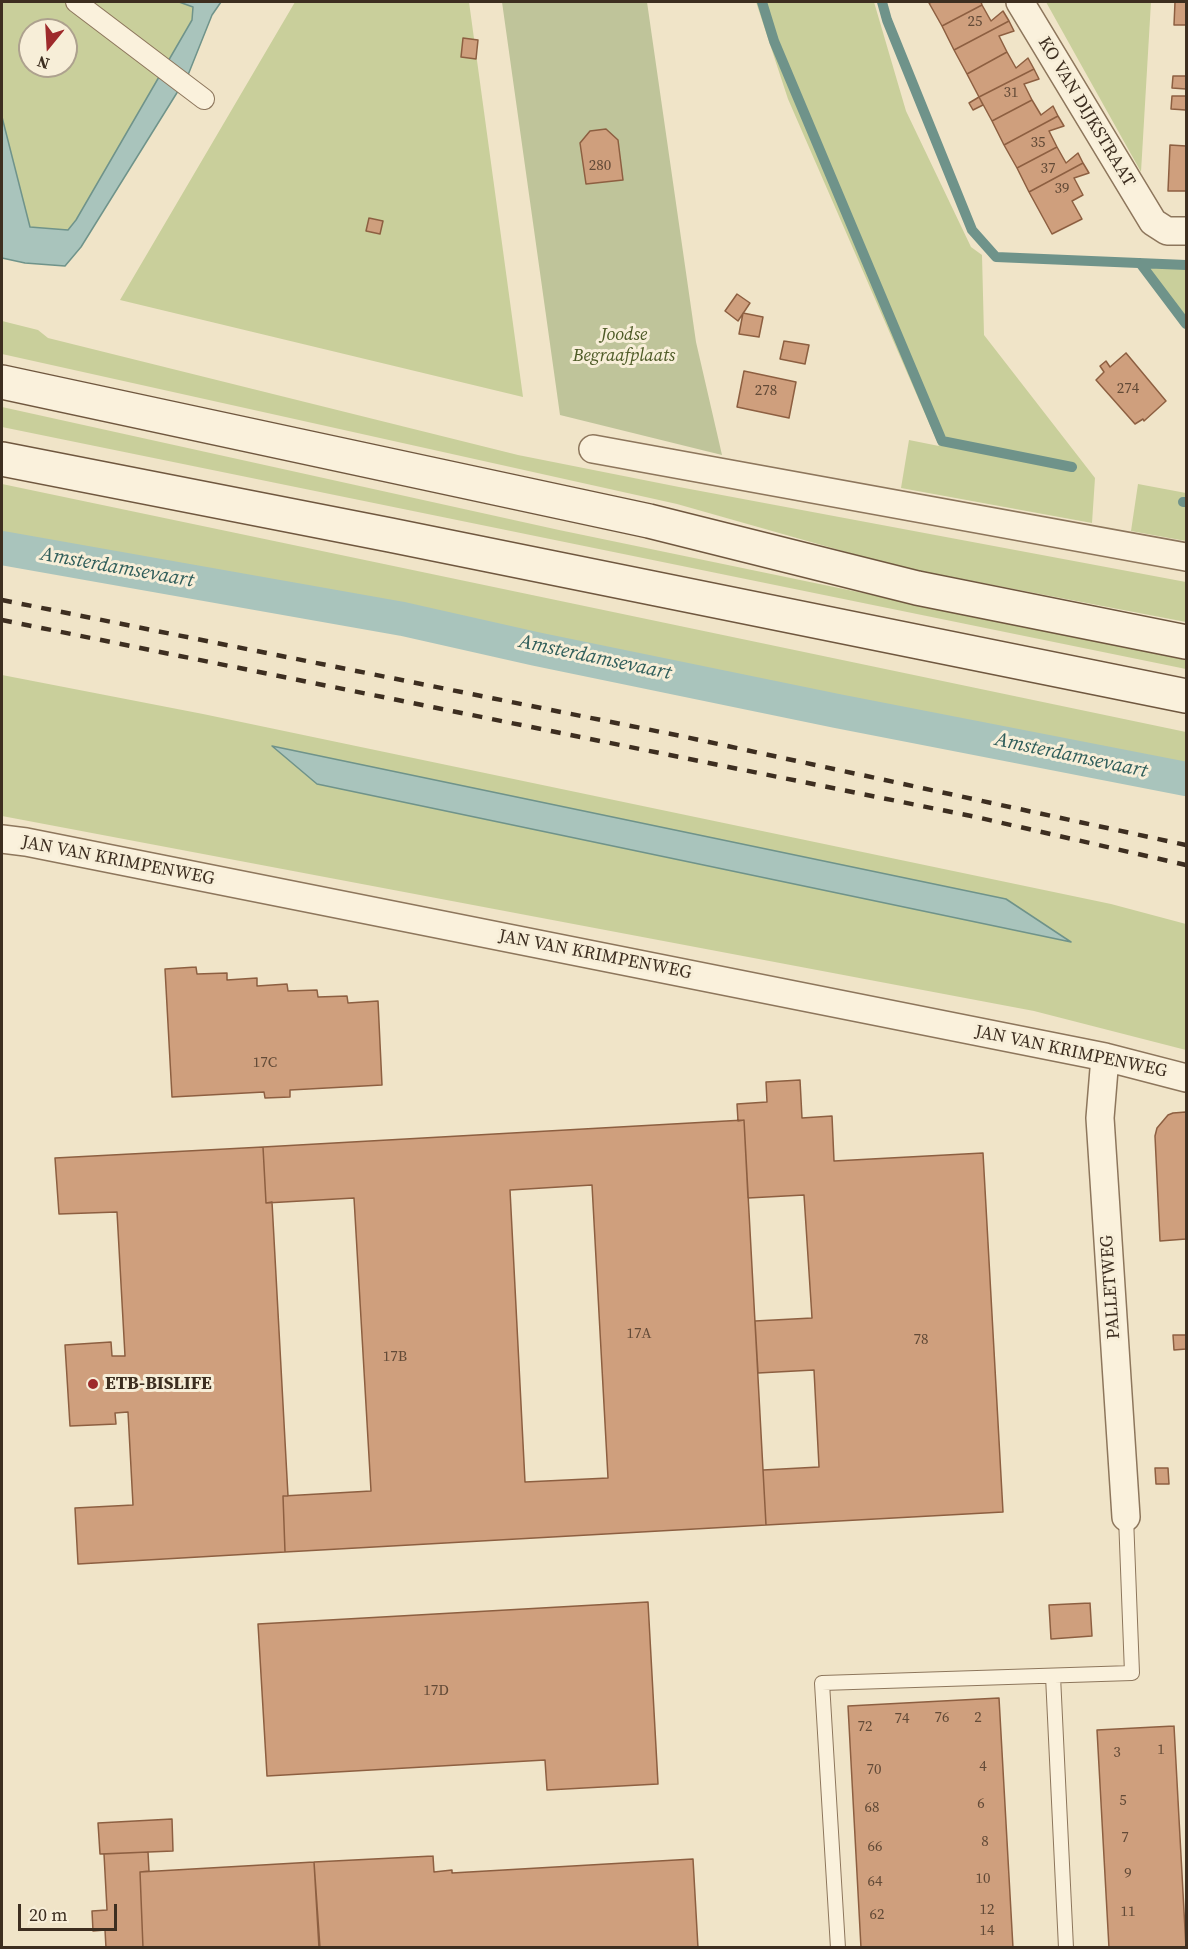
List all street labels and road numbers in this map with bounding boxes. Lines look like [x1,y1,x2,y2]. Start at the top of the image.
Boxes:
street label: KO VAN DIJKSTRAAT [1033,33,1139,191]
street label: JAN VAN KRIMPENWEG [20,832,216,890]
street label: JAN VAN KRIMPENWEG [497,926,693,984]
street label: JAN VAN KRIMPENWEG [973,1021,1169,1083]
street label: PALLETWEG [1097,1234,1125,1340]

